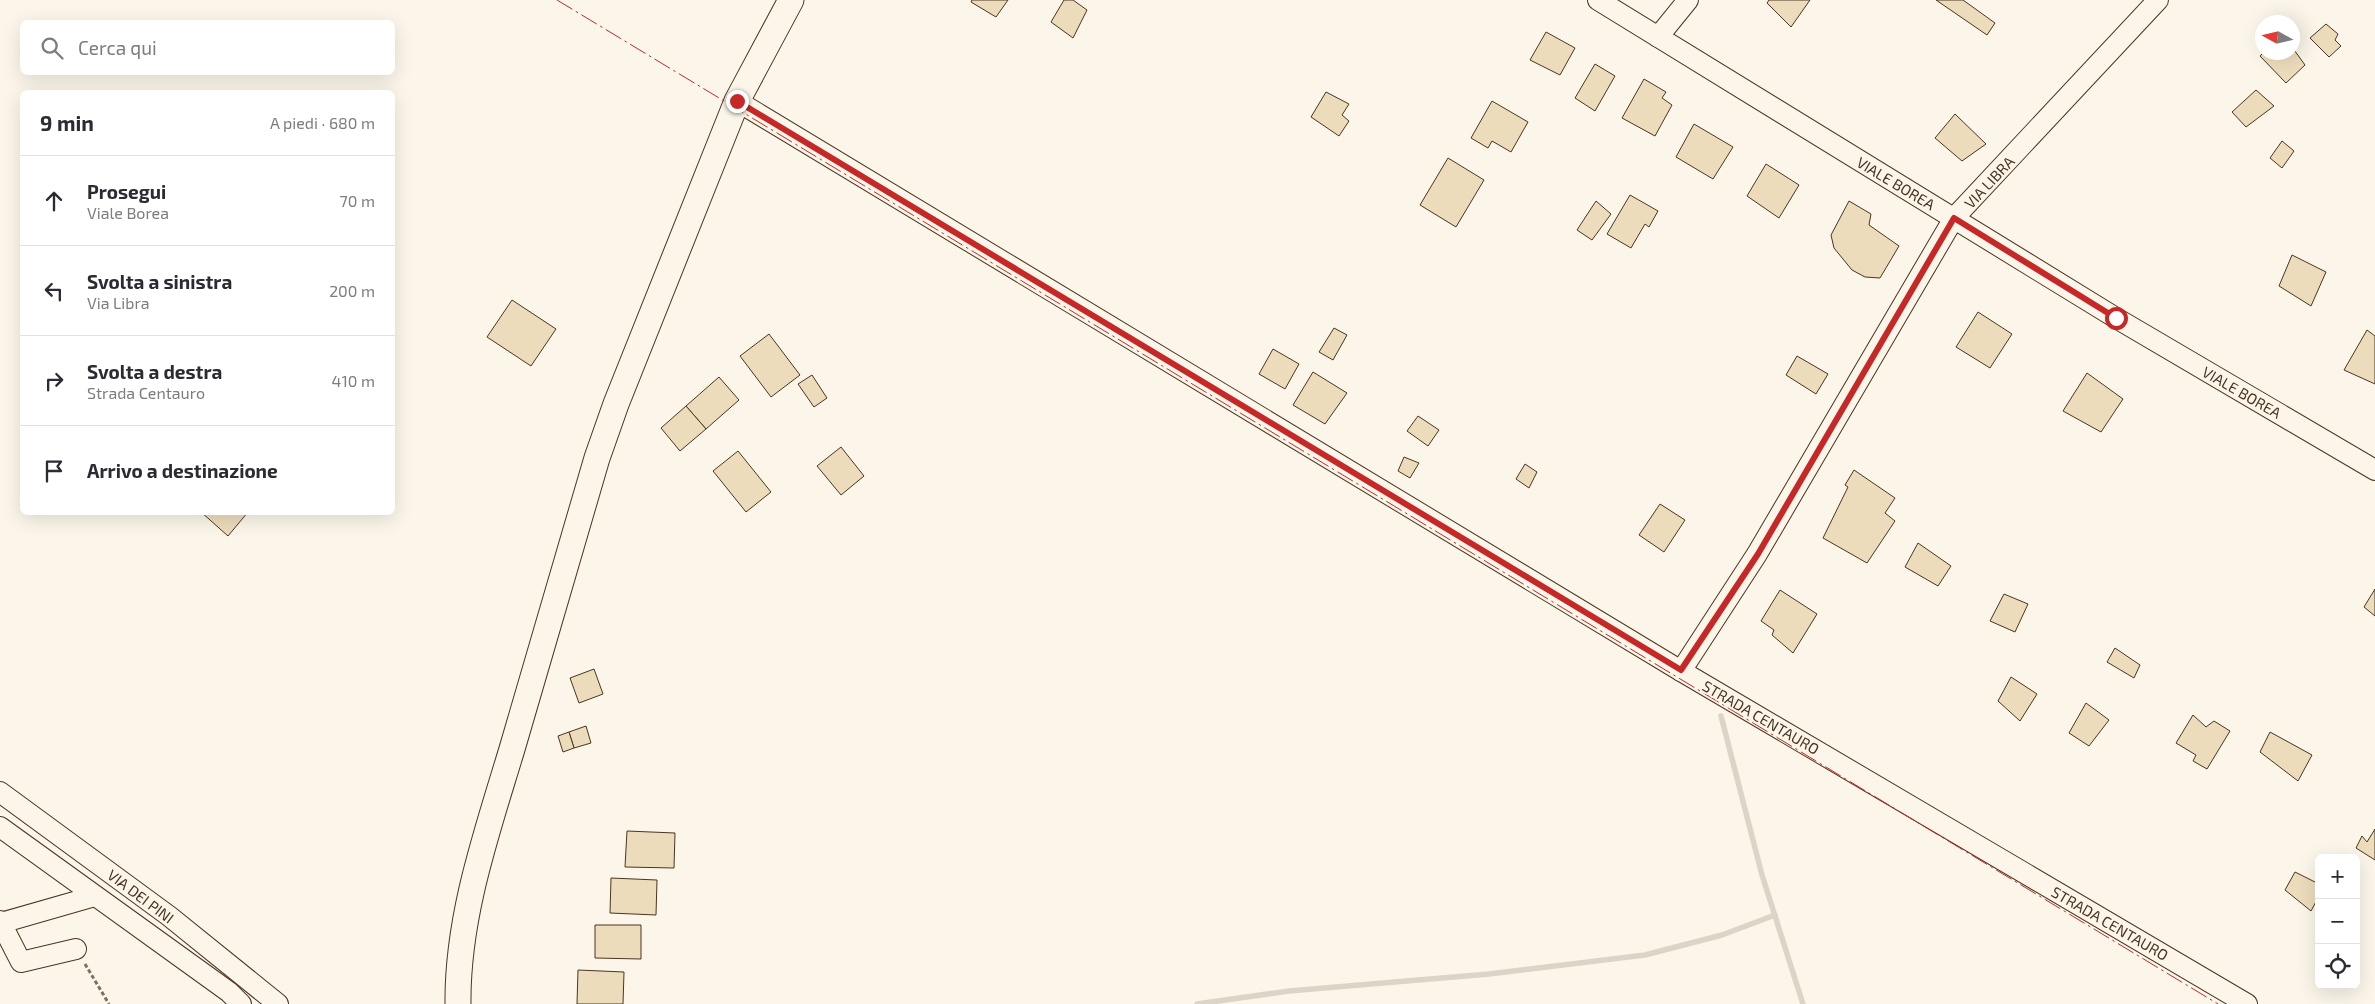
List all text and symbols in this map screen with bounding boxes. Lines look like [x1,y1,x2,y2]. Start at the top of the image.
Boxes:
north arrow [2255,15,2300,60]
search box [20,20,395,75]
icon: search [38,34,66,62]
text: Cerca qui [78,36,157,59]
route end [726,90,749,113]
text: 9 min [40,110,94,135]
text: A piedi · 680 m [270,113,375,132]
street label: VIA LIBRA [1960,152,2018,212]
street label: VIALE BOREA [1854,153,1939,214]
text: Prosegui [87,180,166,203]
icon: ahead [40,187,68,215]
text: 70 m [340,191,375,210]
text: Viale Borea [87,203,169,222]
text: Svolta a sinistra [87,270,232,293]
icon: left [40,277,68,305]
text: 200 m [329,281,375,300]
text: Via Libra [87,293,150,312]
route start [2105,307,2128,330]
text: Svolta a destra [87,360,222,383]
street label: VIALE BOREA [2199,362,2285,422]
icon: right [40,367,68,395]
text: 410 m [332,371,375,390]
text: Strada Centauro [87,383,205,402]
icon: arrive [40,457,68,485]
text: Arrivo a destinazione [87,459,278,482]
street label: STRADA CENTAURO [1699,676,1823,758]
map controls [2315,854,2360,989]
button: + [2315,854,2360,899]
street label: VIA DEI PINI [104,865,178,927]
street label: STRADA CENTAURO [2048,882,2172,964]
button: − [2315,899,2360,944]
button: locate [2315,944,2360,989]

